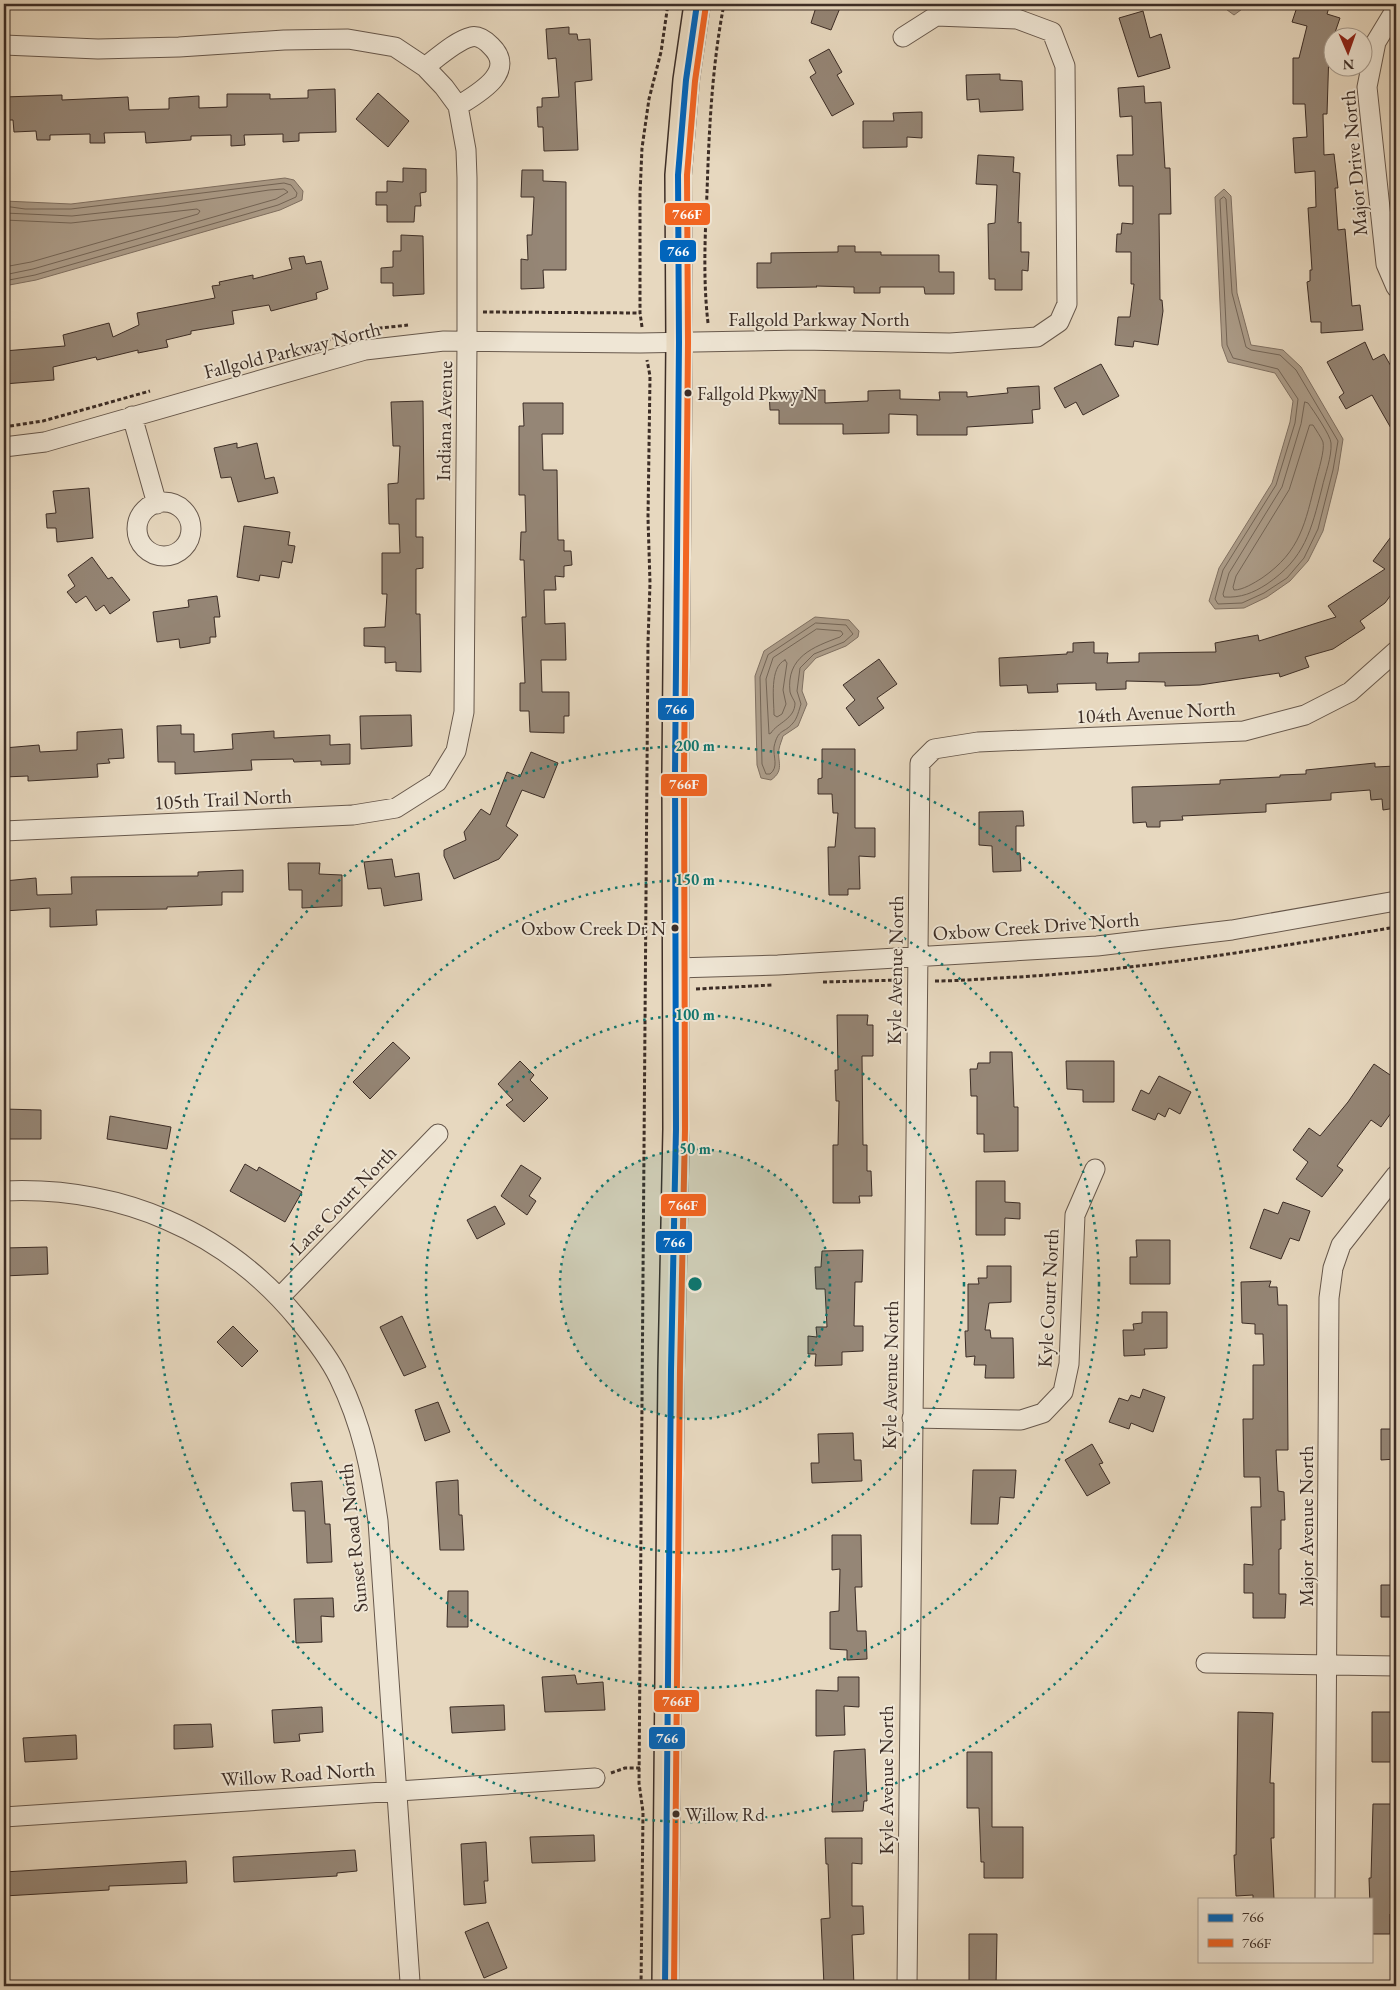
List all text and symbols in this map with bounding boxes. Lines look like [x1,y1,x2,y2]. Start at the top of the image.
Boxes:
north arrow [1322,28,1372,78]
text: N [1342,56,1354,74]
street label: Major Drive North [1335,89,1373,237]
line badge: 766F [664,202,711,226]
text: 766F [672,205,702,223]
line badge: 766 [659,239,697,263]
text: 766 [667,242,690,260]
street label: Fallgold Parkway North [728,306,910,332]
street label: Fallgold Parkway North [201,315,383,385]
street label: Indiana Avenue [430,360,458,481]
place label: Fallgold Pkwy N [697,381,818,406]
marker: Fallgold Pkwy N [683,388,693,398]
street label: 104th Avenue North [1076,695,1236,729]
line badge: 766 [657,697,695,721]
text: 766 [665,700,688,718]
text: 200 m [675,736,715,755]
line badge: 766F [660,773,708,797]
text: 766F [669,775,699,793]
street label: 105th Trail North [153,782,293,816]
text: 150 m [675,870,715,889]
street label: Kyle Avenue North [881,895,909,1045]
street label: Oxbow Creek Drive North [932,906,1140,946]
place label: Oxbow Creek Dr N [521,916,666,941]
marker: Oxbow Creek Dr N [670,923,680,933]
text: 100 m [675,1005,715,1024]
text: 50 m [679,1139,711,1158]
street label: Lane Court North [284,1140,402,1260]
line badge: 766F [660,1193,707,1217]
text: 766F [668,1196,698,1214]
street label: Kyle Court North [1031,1228,1065,1368]
line badge: 766 [655,1230,693,1254]
text: 766 [663,1233,686,1251]
centre of rings [686,1275,704,1293]
street label: Kyle Avenue North [876,1300,904,1450]
street label: Major Avenue North [1293,1446,1319,1606]
street label: Sunset Road North [332,1462,374,1614]
line badge: 766F [653,1689,700,1713]
text: 766F [662,1692,692,1710]
street label: Kyle Avenue North [873,1705,899,1855]
line badge: 766 [648,1726,686,1750]
text: 766 [656,1729,679,1747]
street label: Willow Road North [220,1756,376,1792]
place label: Willow Rd [685,1802,765,1827]
marker: Willow Rd [671,1809,681,1819]
legend [1198,1898,1372,1962]
text: 766 [1242,1907,1264,1926]
text: 766F [1242,1933,1272,1952]

